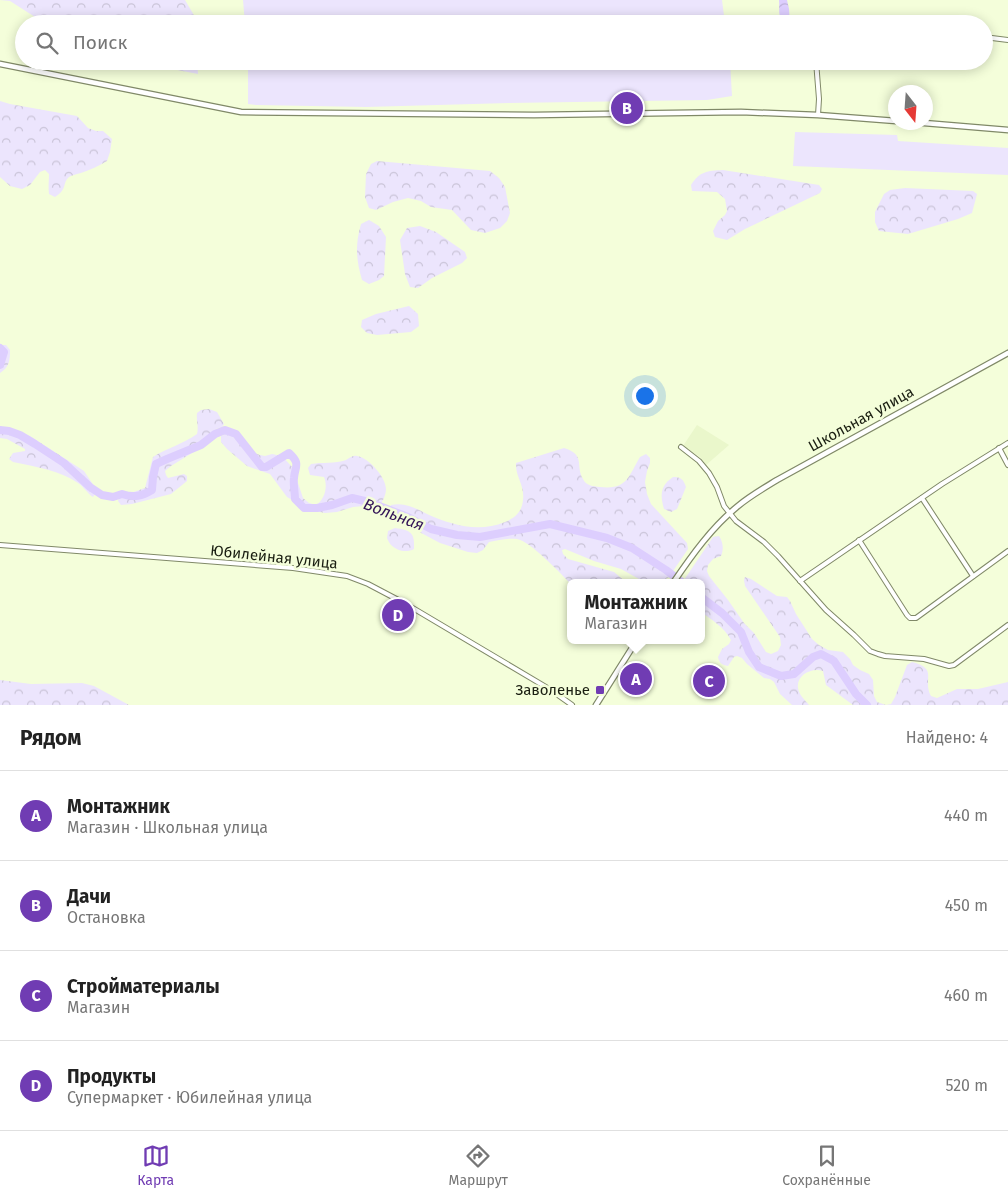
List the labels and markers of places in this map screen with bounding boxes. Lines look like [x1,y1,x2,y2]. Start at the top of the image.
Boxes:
pin: B [611,89,643,127]
pin: D [382,596,414,634]
pin: A [620,660,652,698]
pin: C [693,662,725,700]
place label: Заволенье [515,681,590,699]
marker: Заволенье [594,684,606,696]

